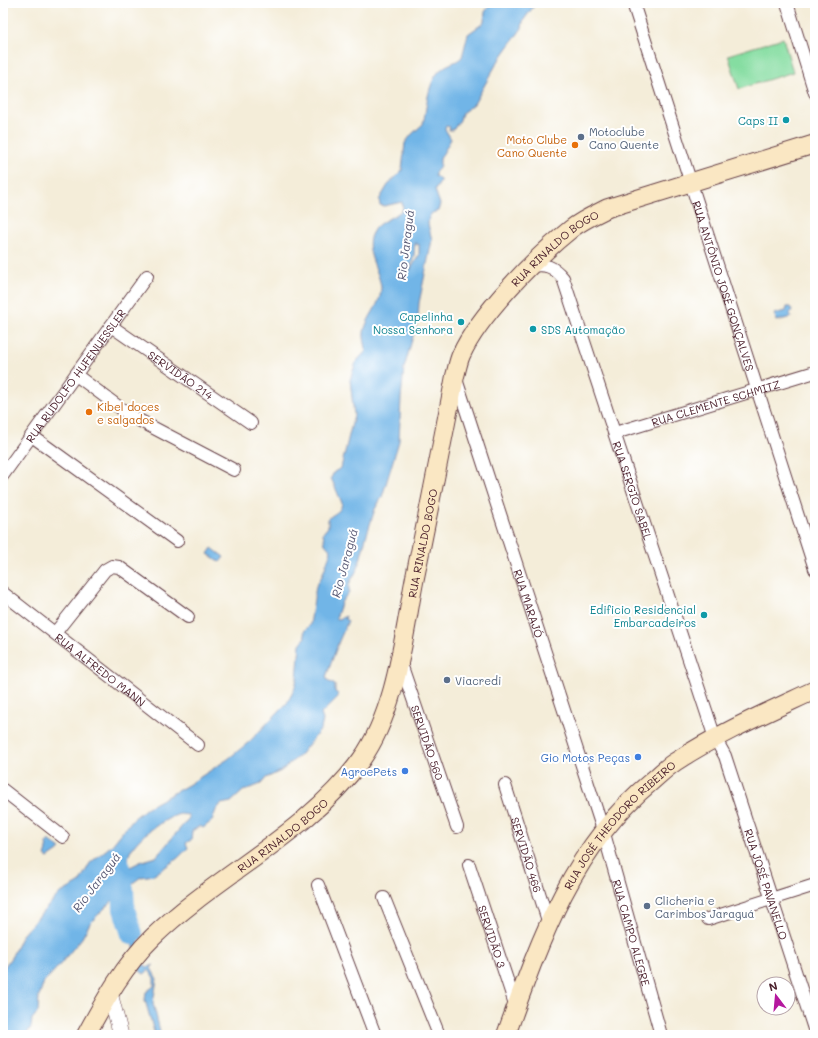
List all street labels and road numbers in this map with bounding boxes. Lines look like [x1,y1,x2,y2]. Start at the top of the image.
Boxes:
street label: RUA ANTÔNIO JOSÉ GONÇALVES [690,199,758,373]
street label: RUA RINALDO BOGO [507,206,601,289]
street label: RUA RUDOLFO HUFENUESSLER [22,306,129,445]
street label: SERVIDÃO 214 [145,347,217,402]
street label: RUA CLEMENTE SCHMITZ [649,376,782,429]
street label: RUA SERGIO SABEL [610,439,657,542]
street label: RUA RINALDO BOGO [404,487,440,599]
street label: RUA MARAJÓ [511,567,547,640]
street label: RUA ALFREDO MANN [52,629,149,709]
street label: SERVIDÃO 560 [408,703,448,782]
street label: RUA JOSÉ THEODORO RIBEIRO [560,757,678,892]
street label: RUA RINALDO BOGO [234,794,331,875]
street label: SERVIDÃO 466 [508,815,546,894]
street label: RUA JOSÉ PAVANELLO [742,827,792,942]
street label: RUA CAMPO ALEGRE [610,878,654,988]
street label: SERVIDÃO 3 [475,903,510,970]

